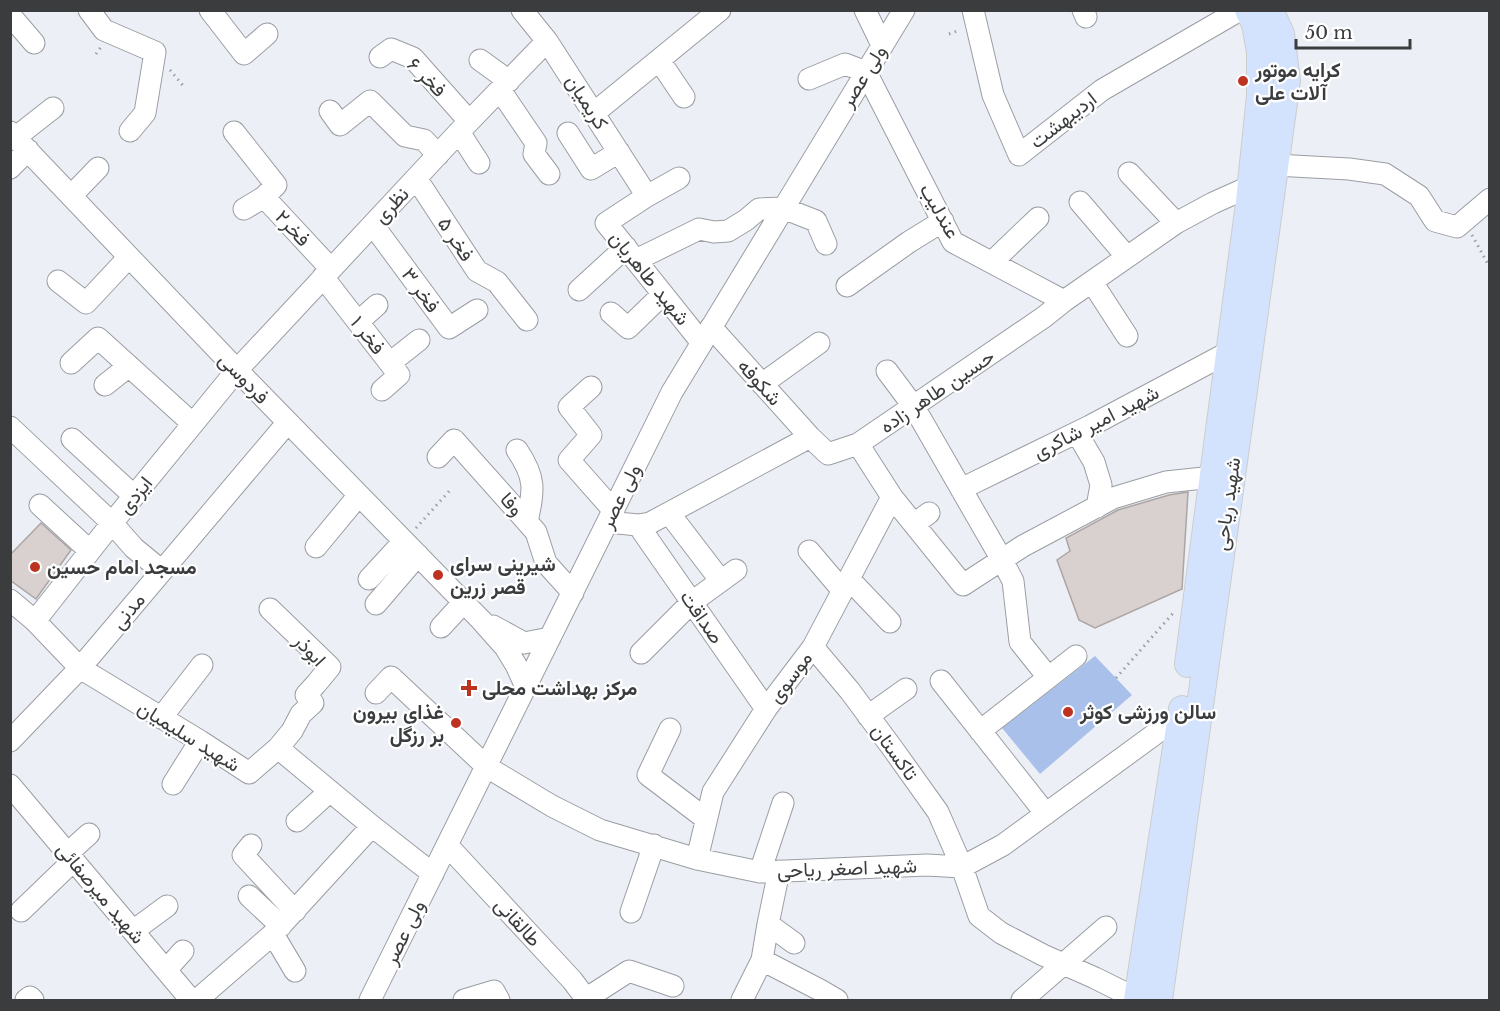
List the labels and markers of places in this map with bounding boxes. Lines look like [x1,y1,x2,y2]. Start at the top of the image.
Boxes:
place label: کرایه موتور آلات علی [1254,58,1341,105]
marker: کرایه موتور آلات علی [1236,74,1250,88]
place label: شیرینی سرای قصر زرین [450,552,556,600]
place label: مسجد امام حسین [47,555,197,580]
marker: مسجد امام حسین [28,560,42,574]
marker: شیرینی سرای قصر زرین [431,568,445,582]
place label: مرکز بهداشت محلی [482,676,638,701]
marker: مرکز بهداشت محلی [460,679,478,697]
place label: غذای بیرون بر رزگل [353,700,444,748]
place label: سالن ورزشی کوثر [1079,700,1216,725]
marker: سالن ورزشی کوثر [1061,705,1075,719]
marker: غذای بیرون بر رزگل [449,716,463,730]

